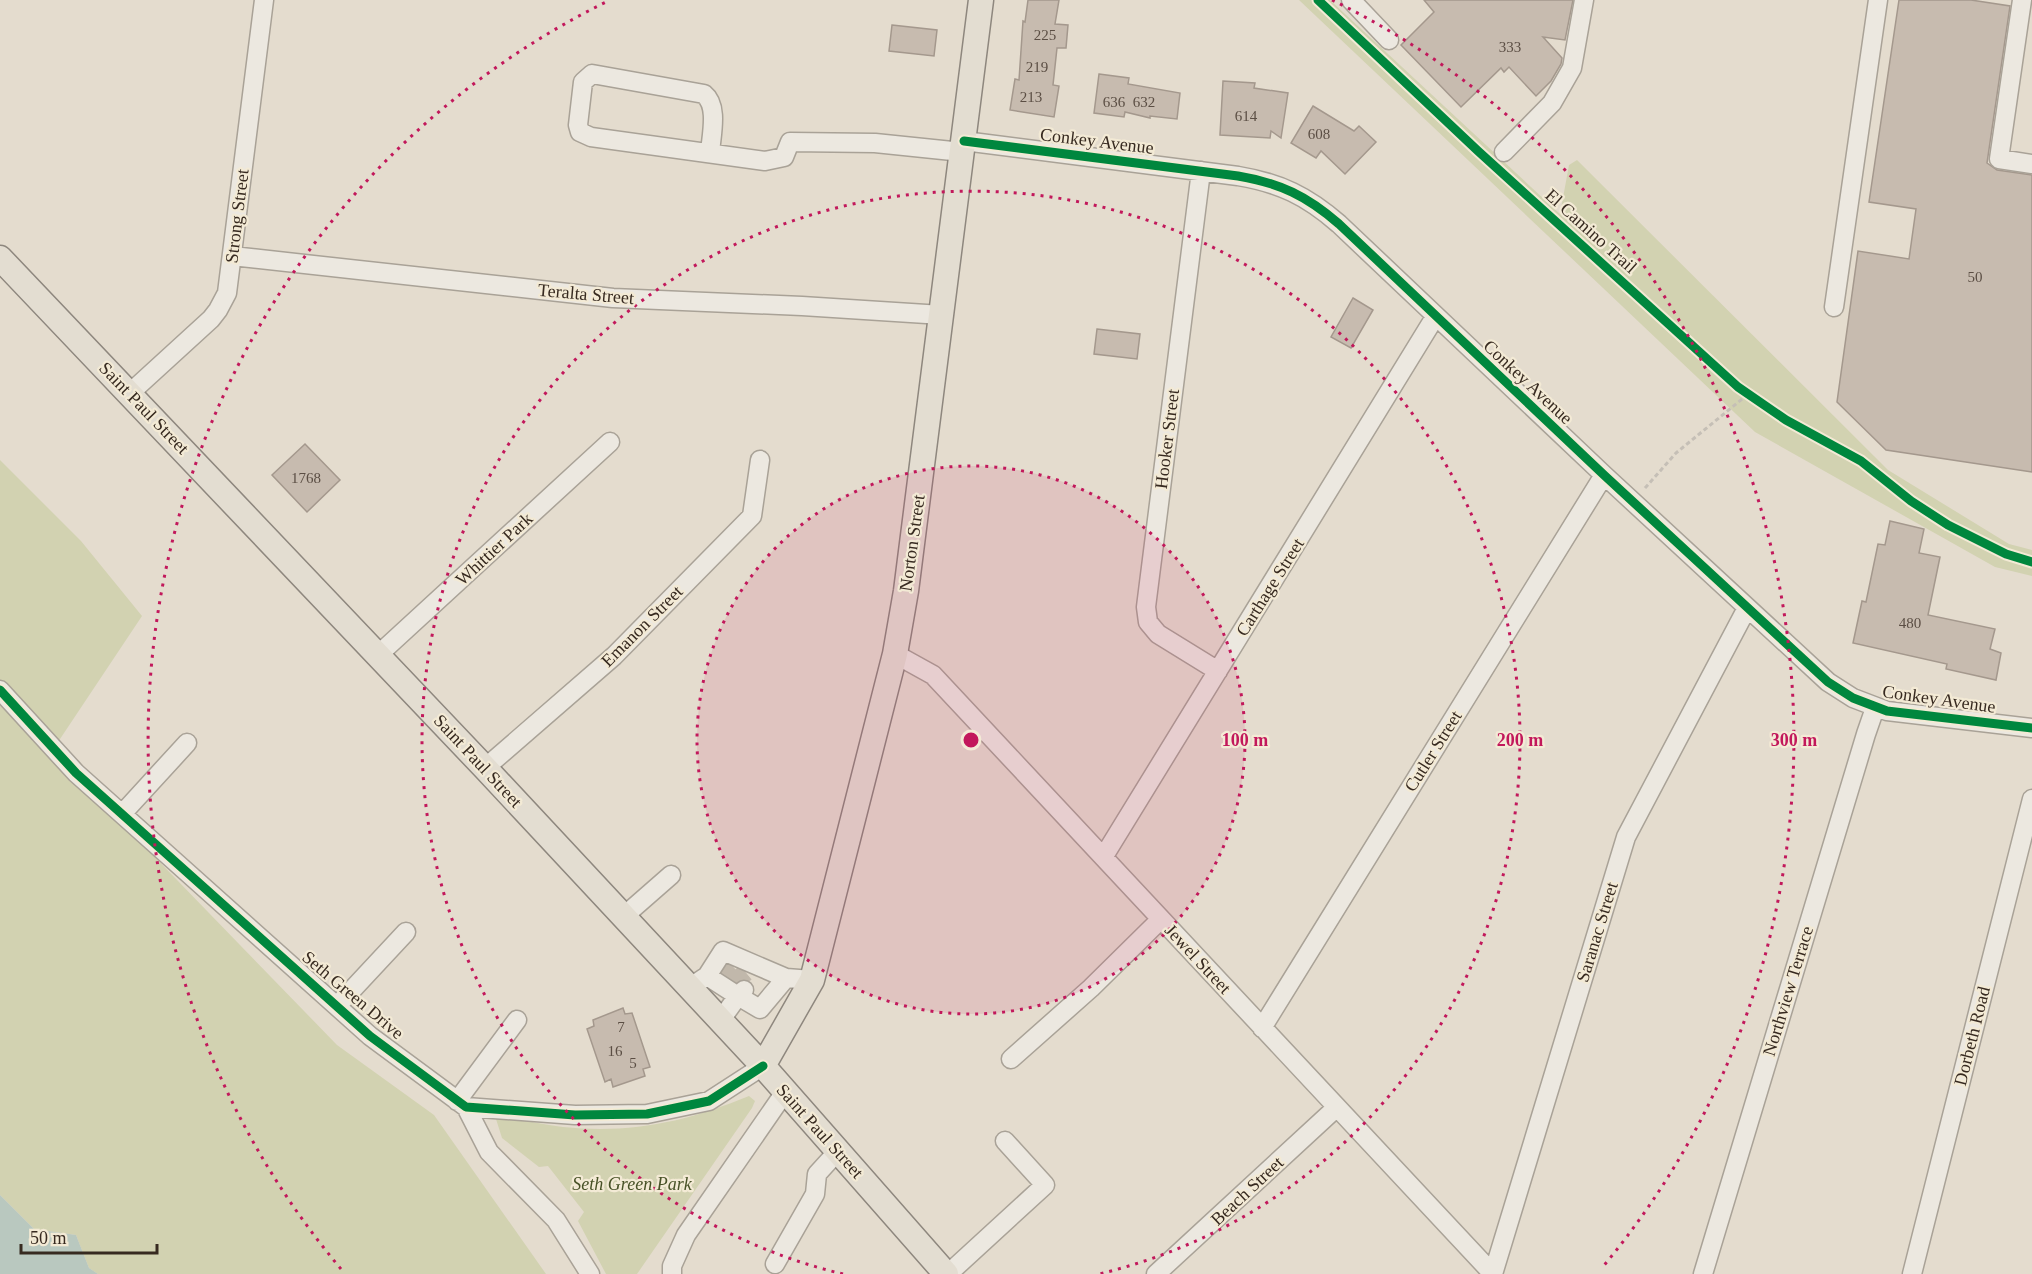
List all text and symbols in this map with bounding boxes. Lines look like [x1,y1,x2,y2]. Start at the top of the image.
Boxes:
house number: 225 [1034,27,1056,43]
house number: 333 [1499,39,1521,55]
house number: 219 [1026,59,1048,75]
house number: 213 [1020,89,1042,105]
house number: 636 [1103,94,1126,110]
house number: 632 [1133,94,1155,110]
house number: 614 [1235,108,1258,124]
street label: Conkey Avenue [1039,124,1155,158]
house number: 608 [1308,126,1330,142]
street label: Strong Street [221,168,253,264]
street label: El Camino Trail [1541,185,1641,277]
house number: 50 [1968,269,1983,285]
street label: Teralta Street [537,280,635,308]
street label: Conkey Avenue [1479,336,1577,428]
street label: Saint Paul Street [95,358,193,458]
street label: Hooker Street [1151,388,1183,490]
house number: 1768 [291,470,321,486]
street label: Norton Street [895,493,929,593]
street label: Whittier Park [452,508,536,590]
street label: Carthage Street [1232,534,1308,640]
street label: Emanon Street [597,581,687,671]
house number: 480 [1899,615,1921,631]
street label: Conkey Avenue [1881,681,1997,717]
street label: Cutler Street [1400,707,1466,795]
street label: Saint Paul Street [430,710,526,812]
centre of rings [961,730,981,750]
text: 100 m [1222,730,1268,750]
text: 200 m [1497,730,1543,750]
text: 300 m [1771,730,1817,750]
street label: Saranac Street [1572,880,1622,984]
street label: Jewel Street [1161,920,1235,998]
street label: Northview Terrace [1759,924,1817,1058]
street label: Seth Green Drive [298,947,408,1043]
street label: Dorbeth Road [1950,984,1994,1088]
house number: 7 [617,1019,625,1035]
house number: 16 [608,1043,623,1059]
house number: 5 [629,1055,637,1071]
street label: Saint Paul Street [772,1080,868,1182]
street label: Beach Street [1207,1152,1287,1230]
park label: Seth Green Park [572,1174,693,1194]
scale bar [21,1217,158,1255]
text: 50 m [30,1228,67,1248]

